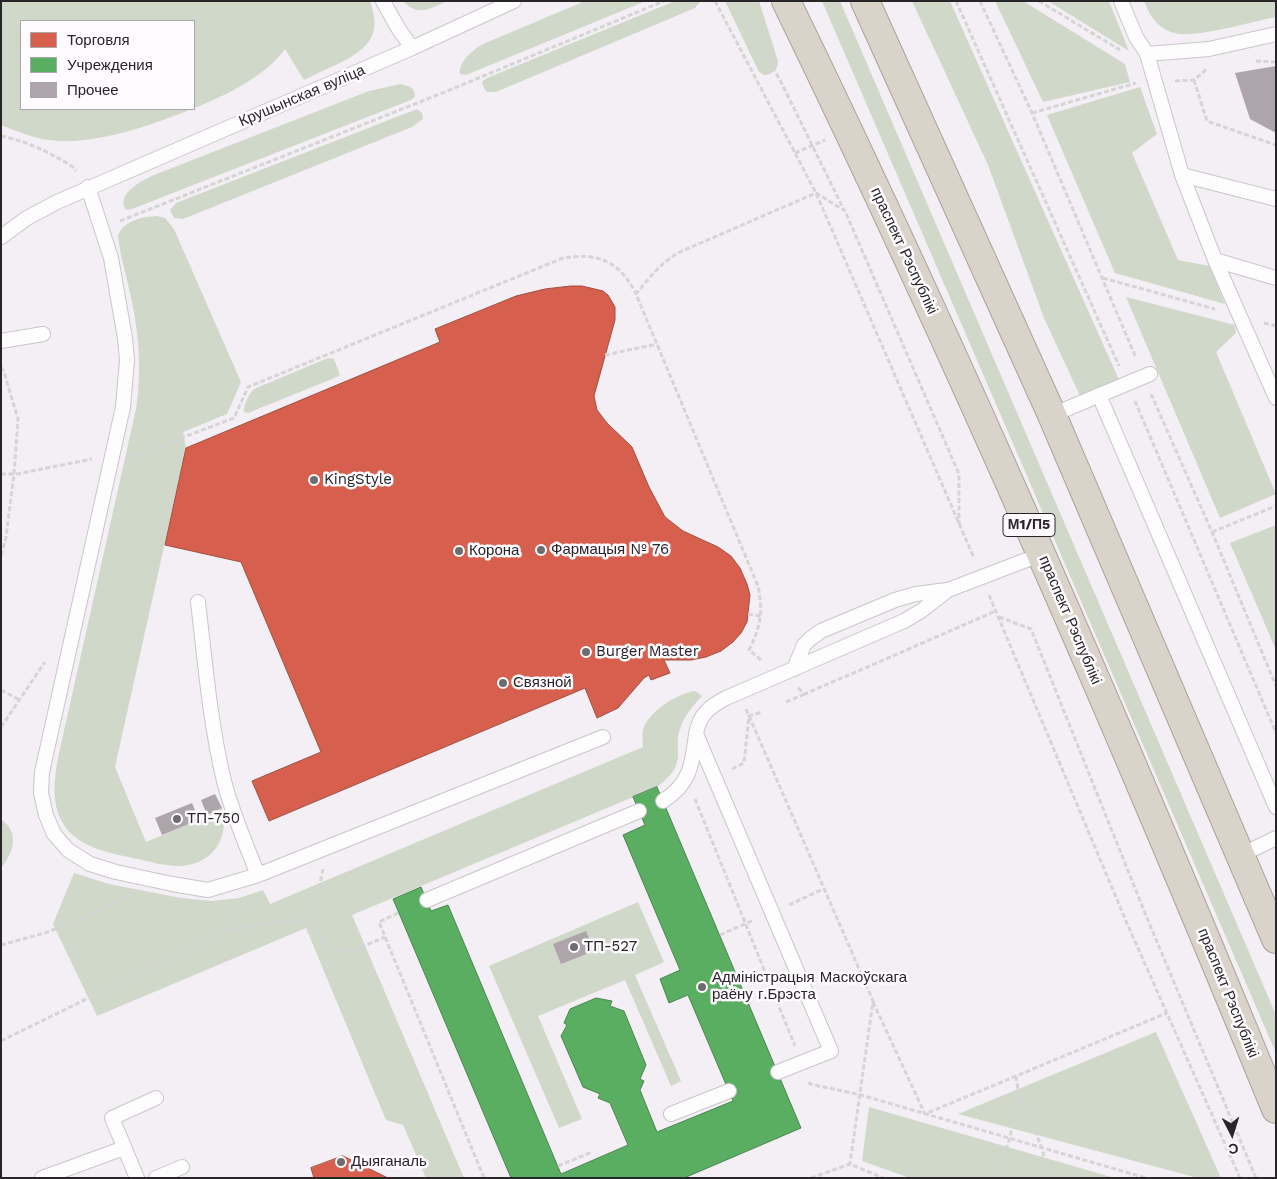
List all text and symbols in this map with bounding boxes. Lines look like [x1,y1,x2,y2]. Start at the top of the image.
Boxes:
legend [20,20,195,110]
text: Торговля [67,31,130,49]
text: Учреждения [67,56,153,74]
street label: Крушынская вуліца [236,61,368,131]
text: Прочее [67,81,119,99]
street label: праспект Рэспублікі [867,185,941,317]
place label: KingStyle [324,471,392,489]
marker: KingStyle [308,474,320,486]
road number: М1/П5 [1003,514,1055,536]
place label: Фармацыя № 76 [551,541,669,559]
place label: Корона [469,542,519,560]
marker: Фармацыя № 76 [535,544,547,556]
marker: Корона [453,545,465,557]
street label: праспект Рэспублікі [1035,553,1105,687]
place label: Burger Master [596,643,699,661]
marker: Burger Master [580,646,592,658]
place label: Связной [513,674,572,692]
marker: Связной [497,677,509,689]
place label: ТП-750 [187,810,240,828]
marker: ТП-750 [171,813,183,825]
street label: праспект Рэспублікі [1194,926,1262,1060]
place label: ТП-527 [584,938,637,956]
marker: ТП-527 [568,941,580,953]
place label: Адміністрацыя Маскоўскага раёну г.Брэста [712,969,907,1004]
marker: Адміністрацыя Маскоўскага раёну г.Брэста [696,981,708,993]
north arrow [1207,1109,1257,1159]
text: С [1228,1141,1239,1157]
place label: Дыяганаль [351,1153,427,1171]
marker: Дыяганаль [335,1156,347,1168]

